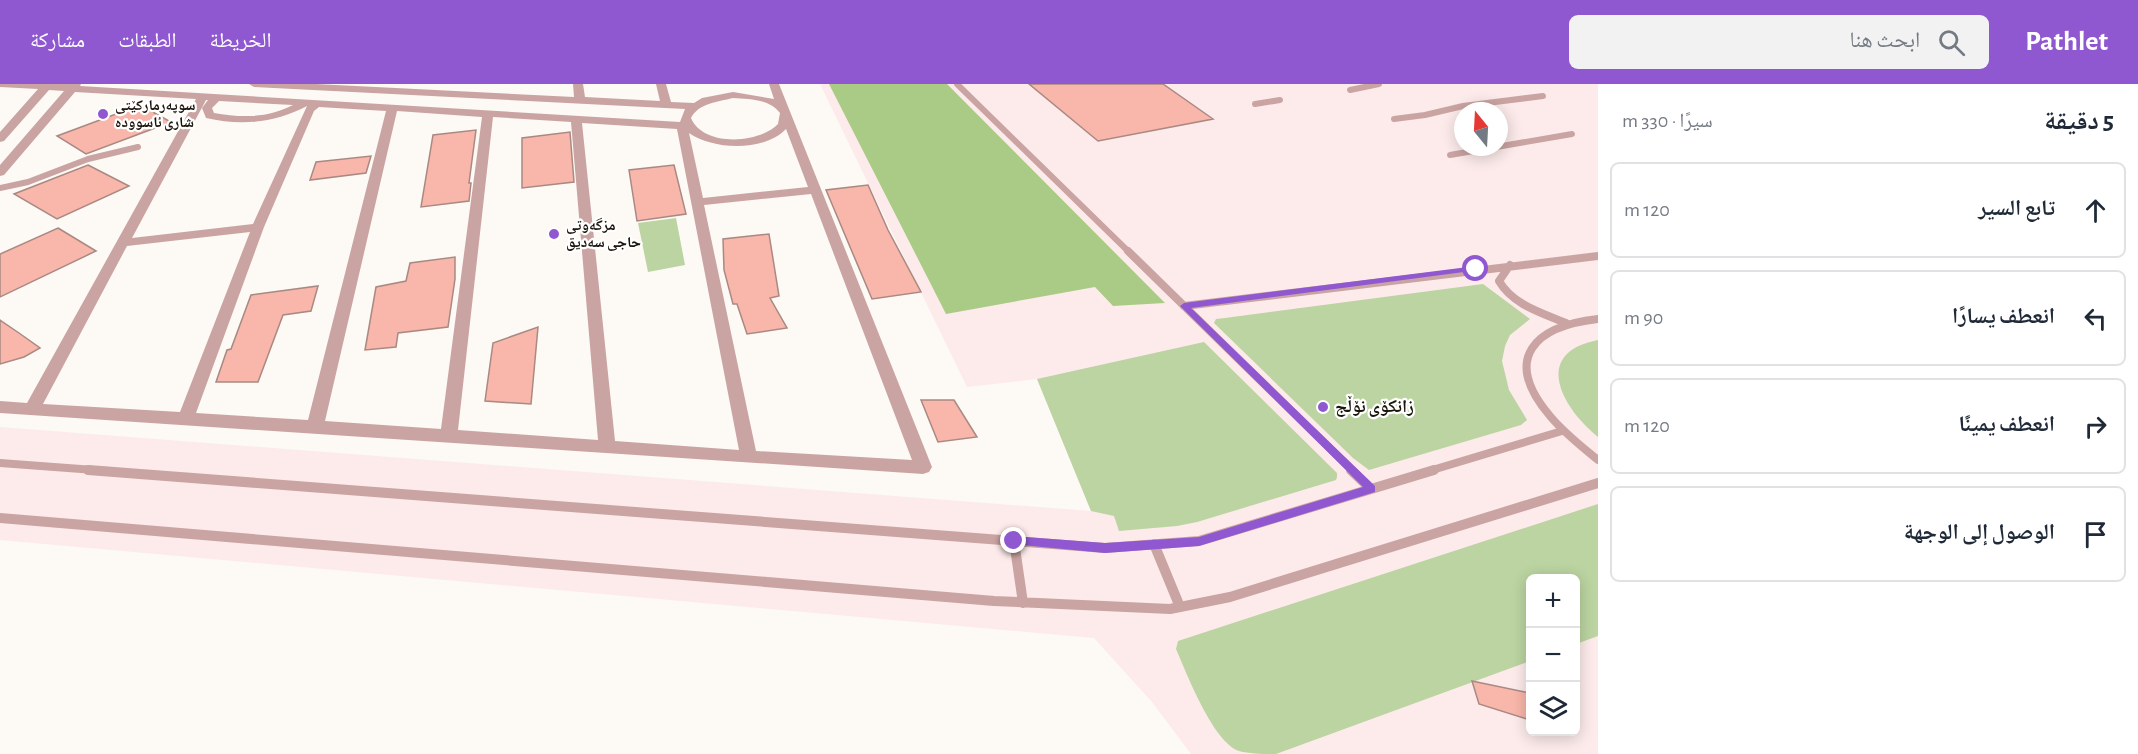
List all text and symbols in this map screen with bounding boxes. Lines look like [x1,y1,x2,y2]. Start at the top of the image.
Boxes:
search box [1569,15,1989,69]
icon: search [1935,26,1968,59]
text: Pathlet [2025,28,2108,56]
text: ابحث هنا [1850,29,1920,51]
text: مشاركة [30,30,85,51]
text: الطبقات [118,30,177,51]
text: الخريطة [210,30,271,51]
place label: سوپەرمارکێتی شاری ئاسوودە [115,98,195,131]
north arrow [1454,102,1508,156]
marker: سوپەرمارکێتی شاری ئاسوودە [96,107,110,121]
text: 5 دقيقة [2044,108,2114,134]
text: سيرًا · 330 m [1622,111,1713,131]
icon: ahead [2079,194,2112,227]
text: تابع السير [1978,197,2055,219]
text: 120 m [1624,200,1670,220]
place label: مزگەوتی حاجی سەدیق [566,217,641,251]
marker: مزگەوتی حاجی سەدیق [547,227,561,241]
route start [1462,255,1488,281]
icon: left [2079,302,2112,335]
text: انعطف يسارًا [1952,305,2055,327]
text: 90 m [1624,308,1663,328]
place label: زانکۆی نۆڵج [1335,395,1414,418]
marker: زانکۆی نۆڵج [1316,400,1330,414]
icon: right [2079,410,2112,443]
text: انعطف يمينًا [1958,413,2055,435]
text: 120 m [1624,416,1670,436]
icon: arrive [2079,518,2112,551]
text: الوصول إلى الوجهة [1904,521,2055,543]
route end [1000,527,1026,553]
map controls [1526,574,1580,736]
button: + [1526,574,1580,628]
button: − [1526,628,1580,682]
button: layers [1526,682,1580,736]

